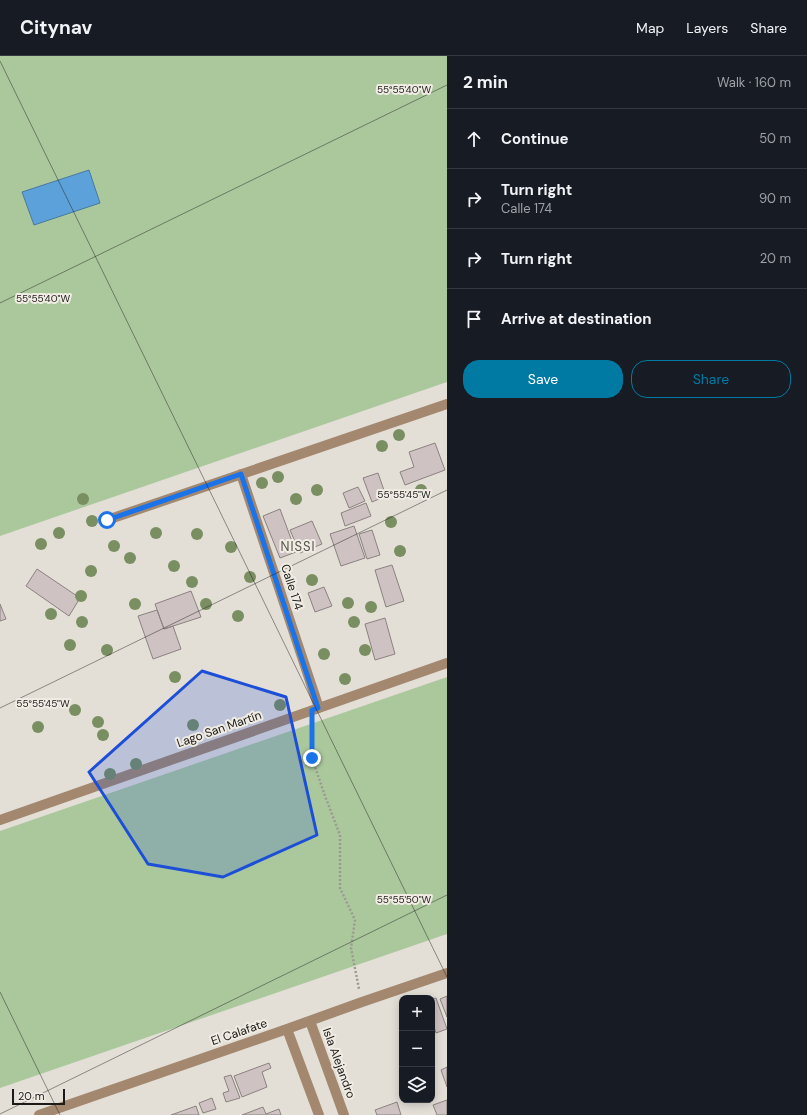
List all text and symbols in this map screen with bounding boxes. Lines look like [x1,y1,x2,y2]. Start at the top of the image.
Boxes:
text: Citynav [20,15,92,40]
text: Map [636,19,664,37]
text: Layers [686,19,728,37]
text: Share [750,19,787,37]
text: 2 min [463,71,508,93]
text: Walk · 160 m [717,74,791,91]
text: 55°55'40"W [377,83,431,96]
icon: ahead [463,128,485,150]
text: Continue [501,129,569,149]
text: 50 m [759,130,791,147]
text: Turn right [501,180,572,200]
icon: right [463,188,485,210]
text: 90 m [759,190,791,207]
text: Calle 174 [501,200,552,217]
icon: right [463,248,485,270]
text: Turn right [501,249,572,269]
text: 20 m [760,250,791,267]
text: 55°55'40"W [16,292,70,305]
icon: arrive [463,308,485,330]
text: Arrive at destination [501,309,652,329]
button: Save [463,360,623,398]
button: Share [631,360,791,398]
text: 55°55'45"W [377,488,431,501]
route start [98,511,116,529]
district label: NISSI [280,538,316,555]
street label: Calle 174 [277,562,307,612]
text: 55°55'45"W [16,697,70,710]
street label: Lago San Martín [175,707,264,751]
route end [303,749,321,767]
text: 55°55'50"W [377,893,432,906]
map controls [399,995,435,1103]
button: + [399,995,435,1031]
street label: El Calafate [209,1015,269,1049]
street label: Isla Alejandro [319,1026,359,1100]
button: − [399,1031,435,1067]
button: layers [399,1067,435,1103]
scale bar [12,1087,65,1106]
text: 20 m [18,1089,44,1103]

